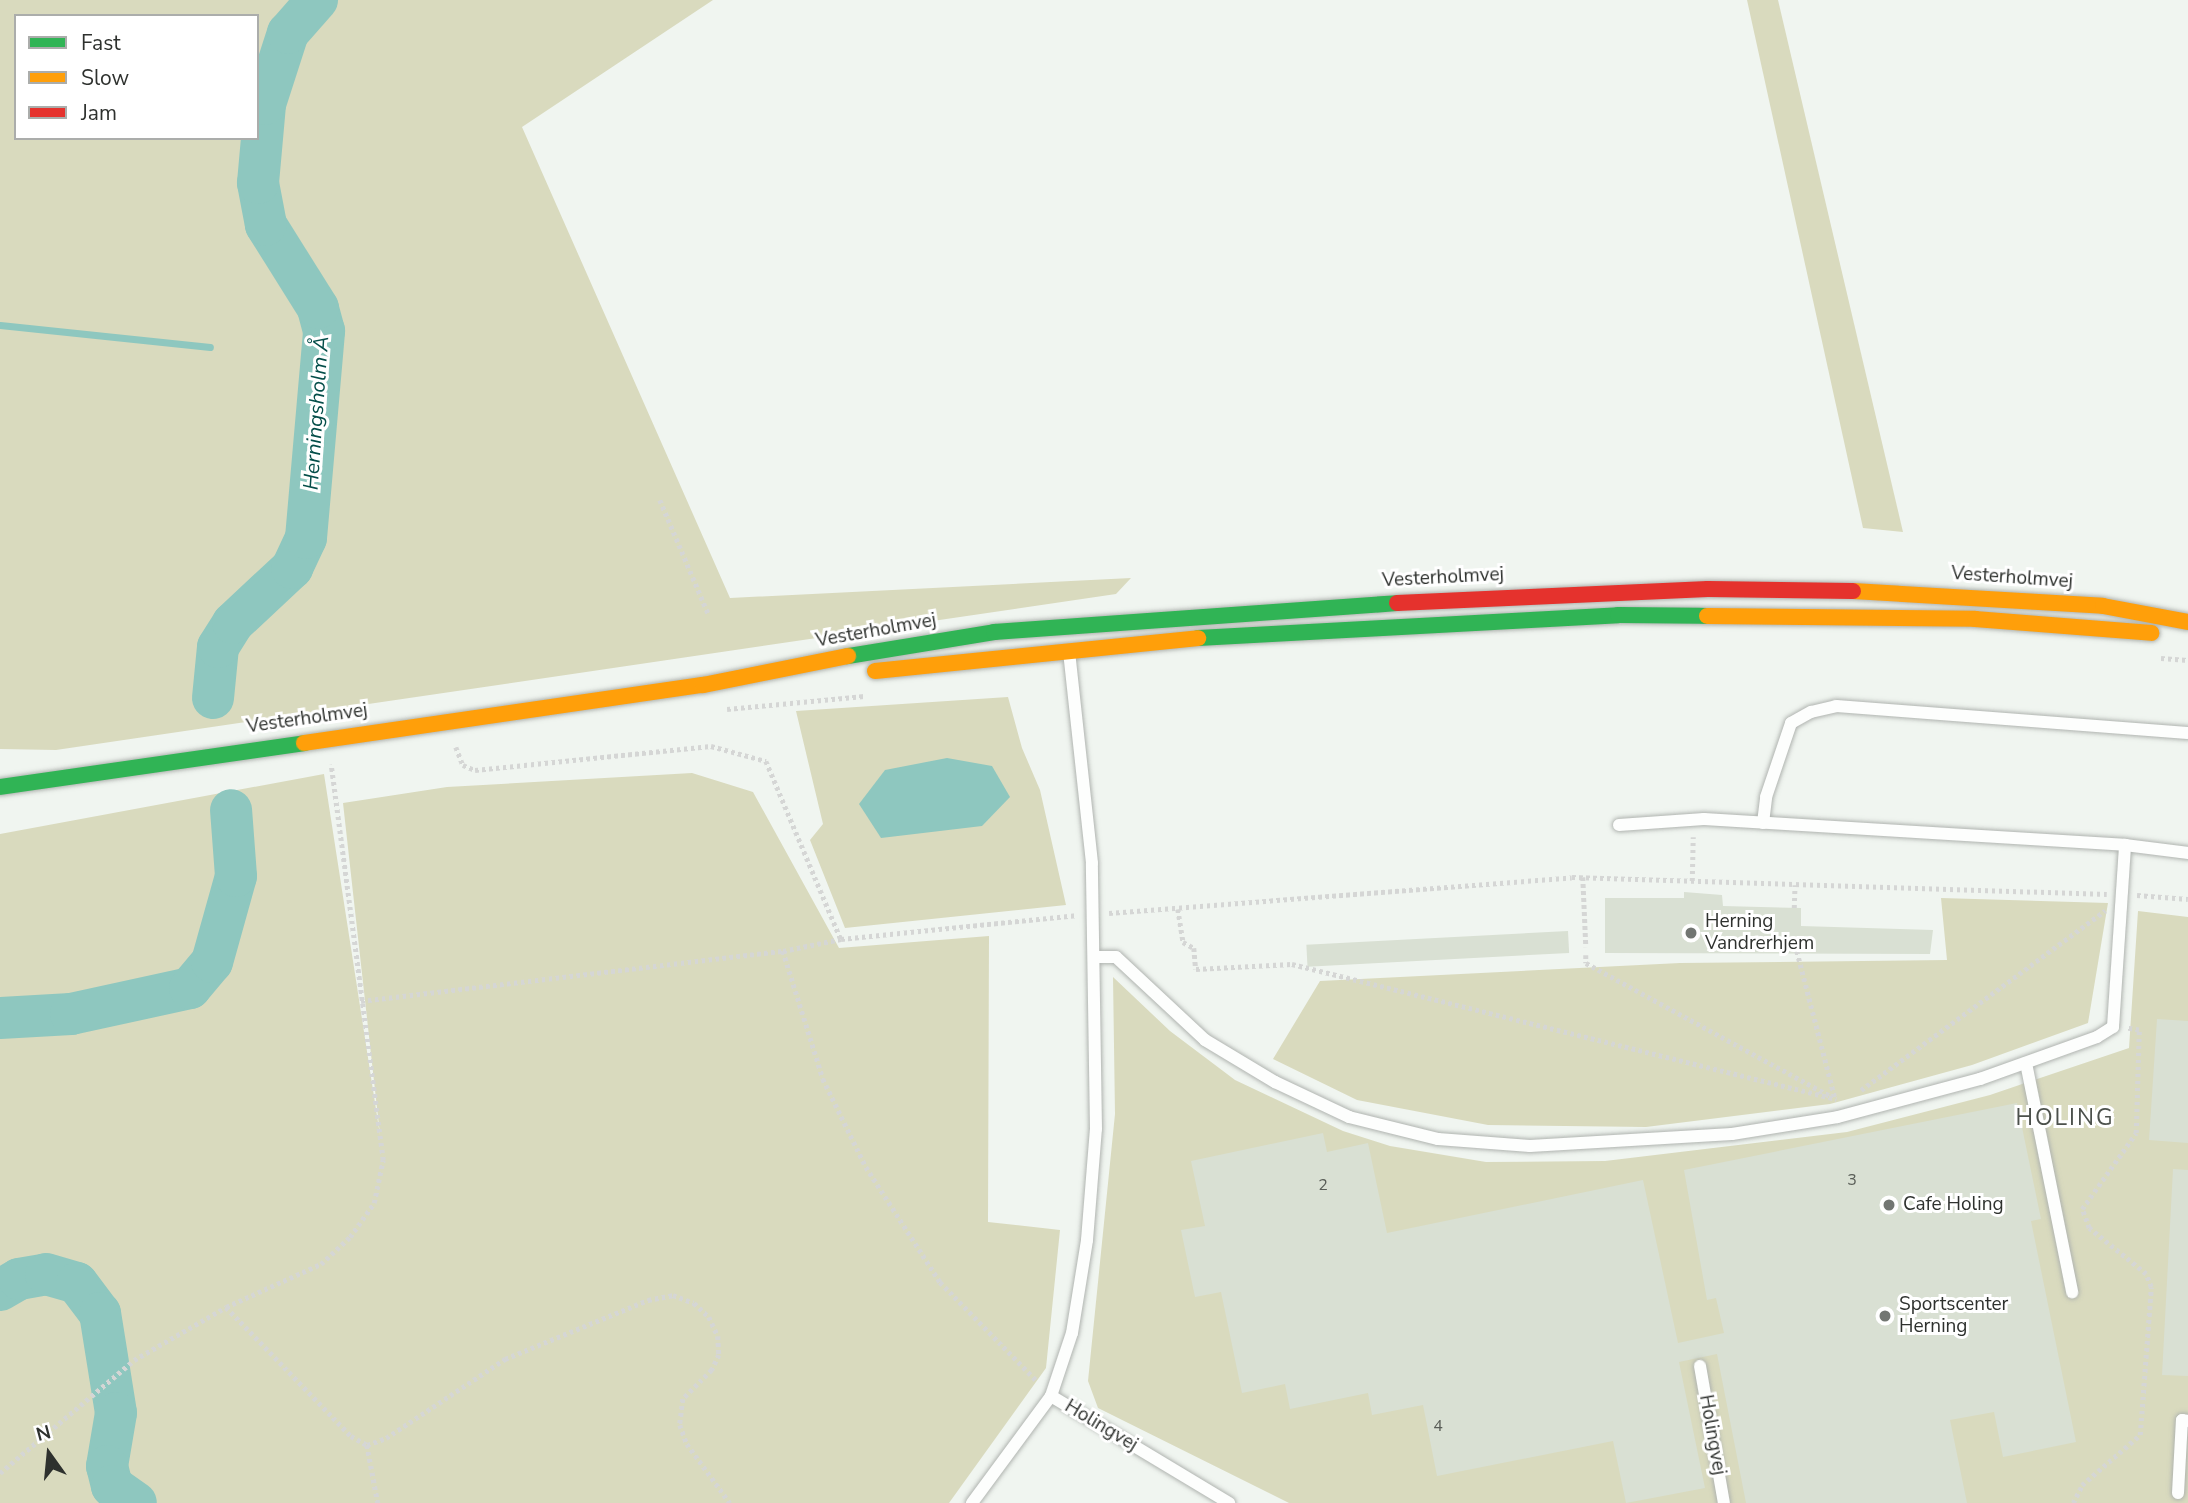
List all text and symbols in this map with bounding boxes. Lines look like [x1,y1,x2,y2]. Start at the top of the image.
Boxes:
legend [14,14,259,140]
text: Fast [81,29,121,57]
text: Slow [81,64,129,92]
text: Jam [81,99,117,127]
water label: Herningsholm Å [298,335,334,491]
street label: Vesterholmvej [1950,562,2074,594]
street label: Vesterholmvej [1381,563,1505,593]
street label: Vesterholmvej [814,609,938,653]
street label: Vesterholmvej [245,699,369,739]
place label: Herning Vandrerhjem [1705,911,1814,955]
marker: Herning Vandrerhjem [1683,925,1699,941]
district label: HOLING [2016,1104,2114,1132]
house number: 3 [1847,1170,1857,1190]
house number: 2 [1318,1175,1328,1195]
place label: Cafe Holing [1903,1194,2004,1216]
marker: Cafe Holing [1881,1197,1897,1213]
place label: Sportscenter Herning [1899,1294,2008,1338]
marker: Sportscenter Herning [1877,1308,1893,1324]
street label: Holingvej [1694,1393,1730,1477]
street label: Holingvej [1060,1395,1142,1457]
house number: 4 [1433,1416,1443,1436]
north arrow [14,1419,84,1489]
text: N [33,1419,54,1448]

